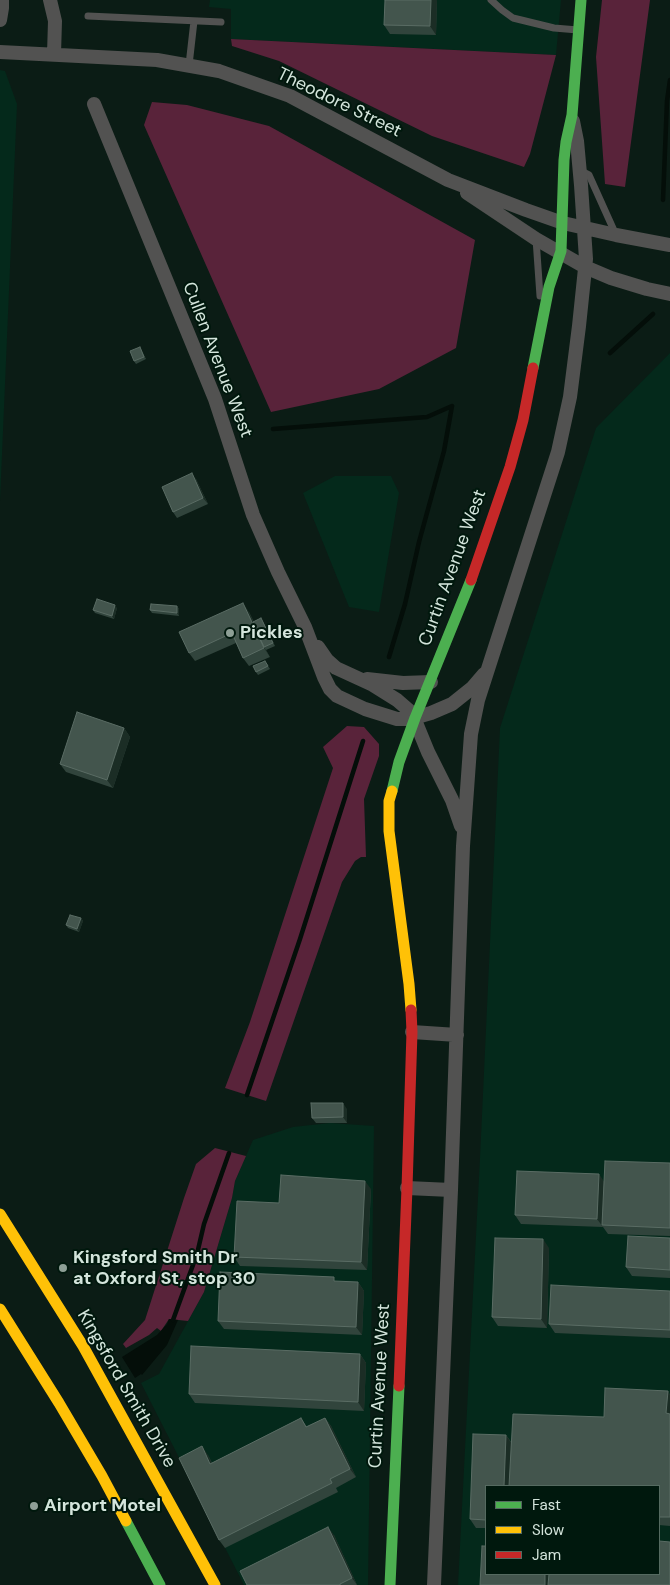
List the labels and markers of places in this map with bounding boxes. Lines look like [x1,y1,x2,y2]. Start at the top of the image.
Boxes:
place label: Pickles [240,622,303,644]
marker: Pickles [224,627,236,639]
place label: Kingsford Smith Dr at Oxford St, stop 30 [73,1247,256,1290]
marker: Kingsford Smith Dr at Oxford St, stop 30 [57,1262,69,1274]
place label: Airport Motel [44,1495,161,1517]
marker: Airport Motel [28,1500,40,1512]

